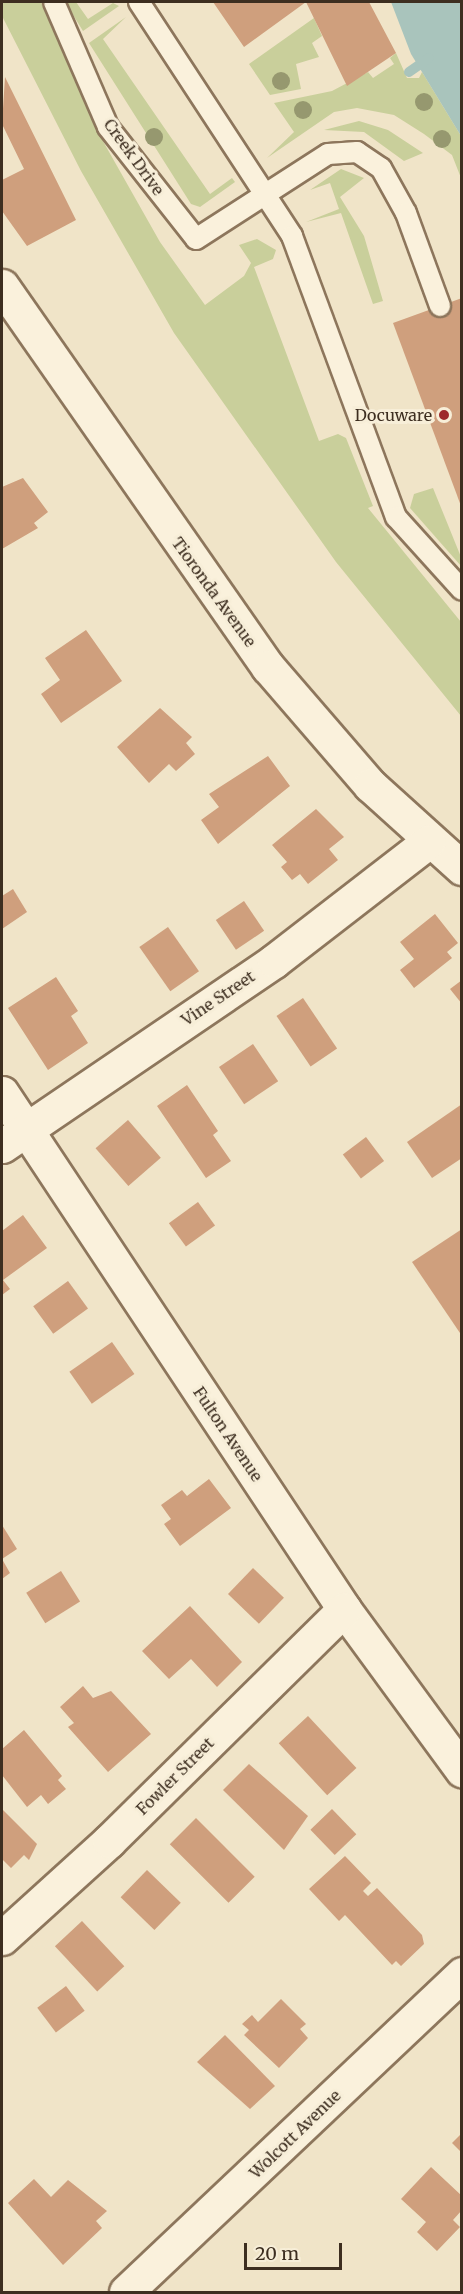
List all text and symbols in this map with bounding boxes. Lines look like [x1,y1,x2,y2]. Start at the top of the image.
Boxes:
street label: Creek Drive [100,115,168,199]
place label: Docuware [355,405,432,425]
marker: Docuware [437,408,451,422]
street label: Tioronda Avenue [168,534,260,650]
street label: Vine Street [178,966,258,1030]
street label: Fulton Avenue [189,1383,267,1485]
street label: Fowler Street [132,1733,218,1819]
street label: Wolcott Avenue [245,2086,345,2182]
scale bar [247,2231,344,2269]
text: 20 m [255,2242,299,2265]

